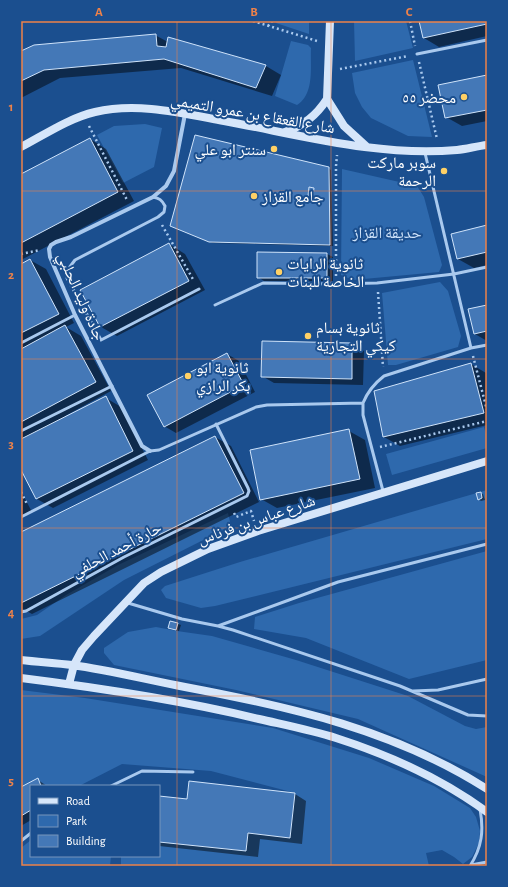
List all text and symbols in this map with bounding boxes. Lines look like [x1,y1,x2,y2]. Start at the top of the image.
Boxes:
text: A [95,6,103,19]
text: B [250,6,258,19]
text: C [406,6,413,19]
place label: محضر ٥٥ [402,90,456,107]
street label: شارع القعقاع بن عمرو التميمي [169,92,336,140]
marker: محضر ٥٥ [459,92,469,102]
text: 1 [9,101,13,114]
place label: سنتر ابو علي [195,142,266,162]
marker: سنتر ابو علي [269,144,279,154]
place label: سوبر ماركت الرحمة [367,155,436,190]
marker: سوبر ماركت الرحمة [439,166,449,176]
place label: جامع القزاز [261,189,324,207]
marker: جامع القزاز [249,191,259,201]
park label: حديقة القزاز [351,225,422,242]
street label: جادة وليد الحلبي [51,250,108,344]
place label: ثانوية الرايات الخاصة للبنات [287,256,364,290]
marker: ثانوية الرايات الخاصة للبنات [274,267,284,277]
text: 2 [8,269,14,282]
place label: ثانوية بسام كيكي التجارية [316,320,396,358]
marker: ثانوية بسام كيكي التجارية [303,331,313,341]
place label: ثانوية ابو بكر الرازي [196,360,250,398]
marker: ثانوية ابو بكر الرازي [183,371,193,381]
text: 3 [8,438,14,451]
street label: شارع عباس بن فرناس [196,492,318,549]
street label: حارة أحمد الحلفي [68,518,166,584]
text: 4 [8,607,15,620]
text: 5 [8,775,14,788]
legend [30,785,160,857]
text: Road [66,795,90,807]
text: Park [66,815,87,827]
text: Building [66,835,106,847]

